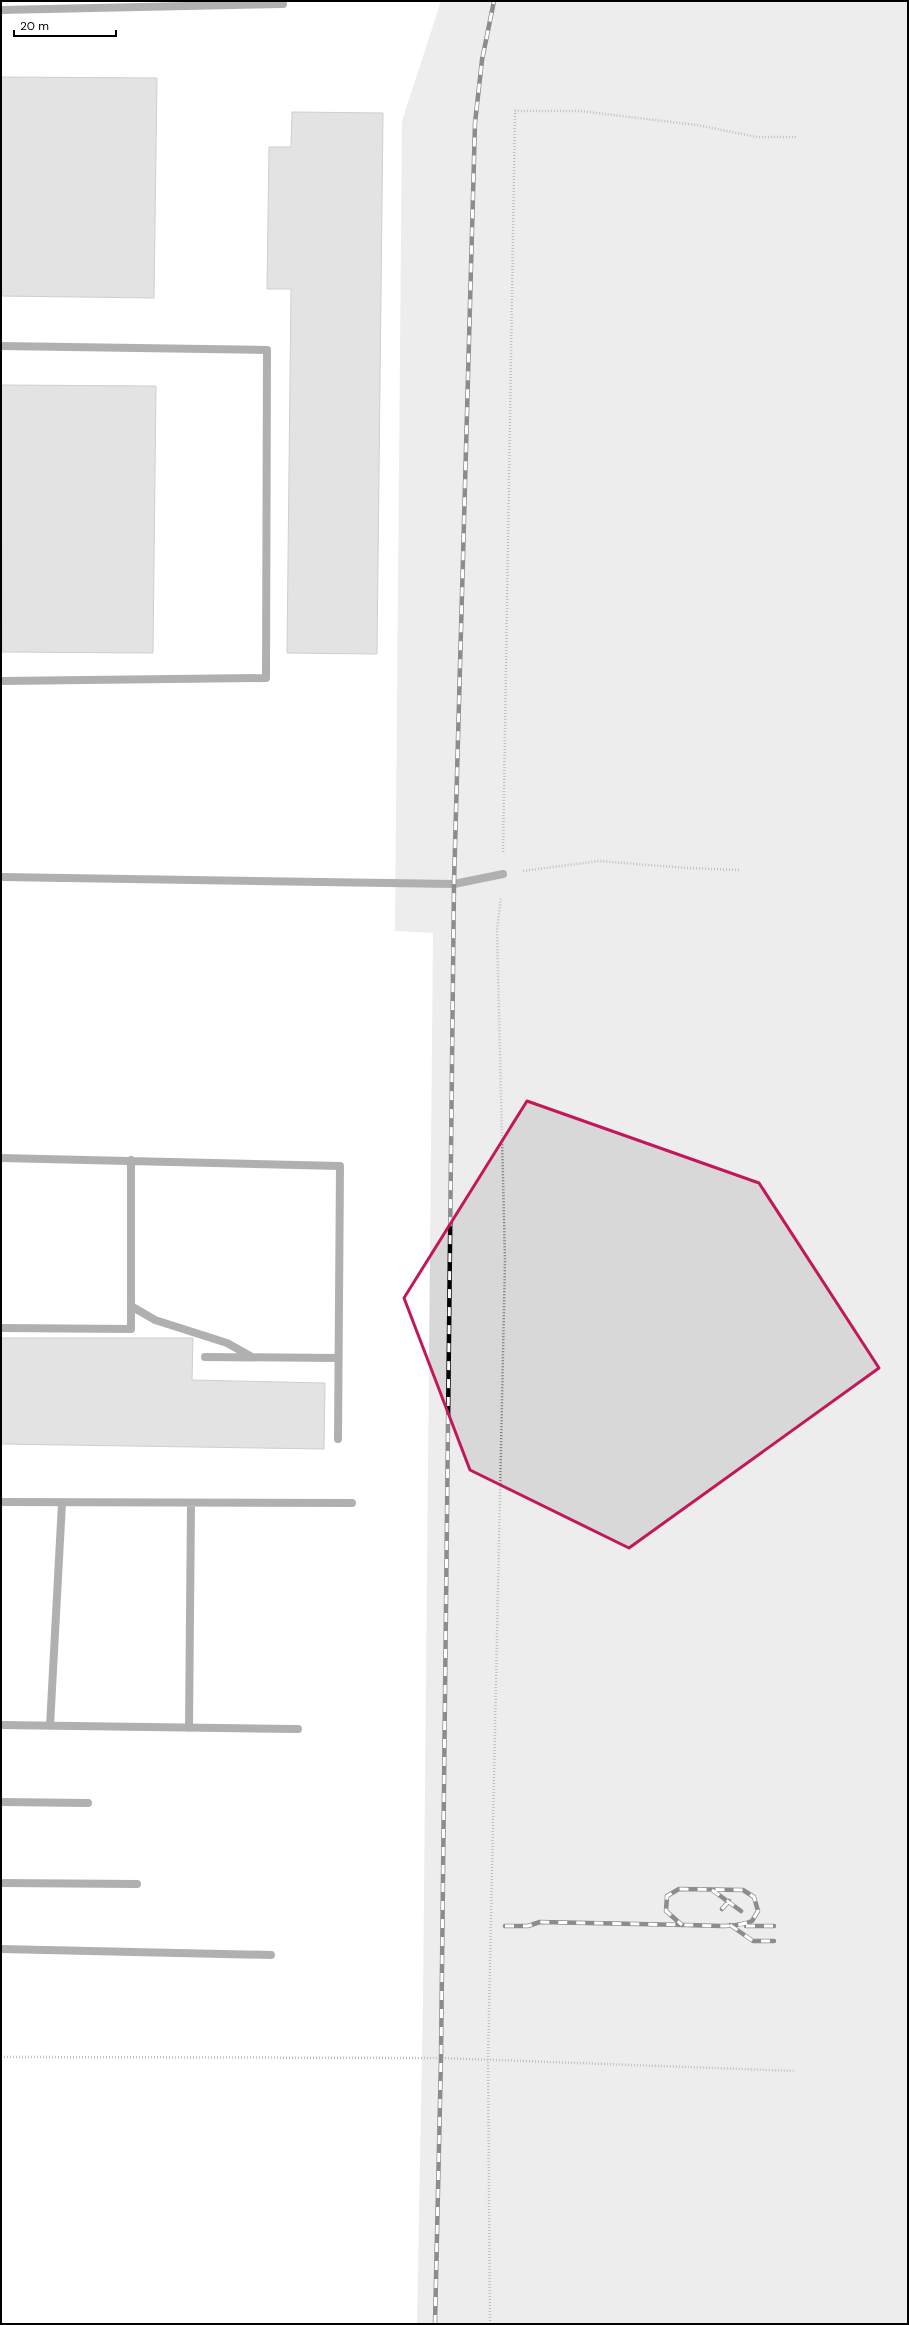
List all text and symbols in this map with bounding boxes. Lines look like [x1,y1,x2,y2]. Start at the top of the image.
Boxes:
scale bar [14,12,116,38]
text: 20 m [20,18,49,34]

